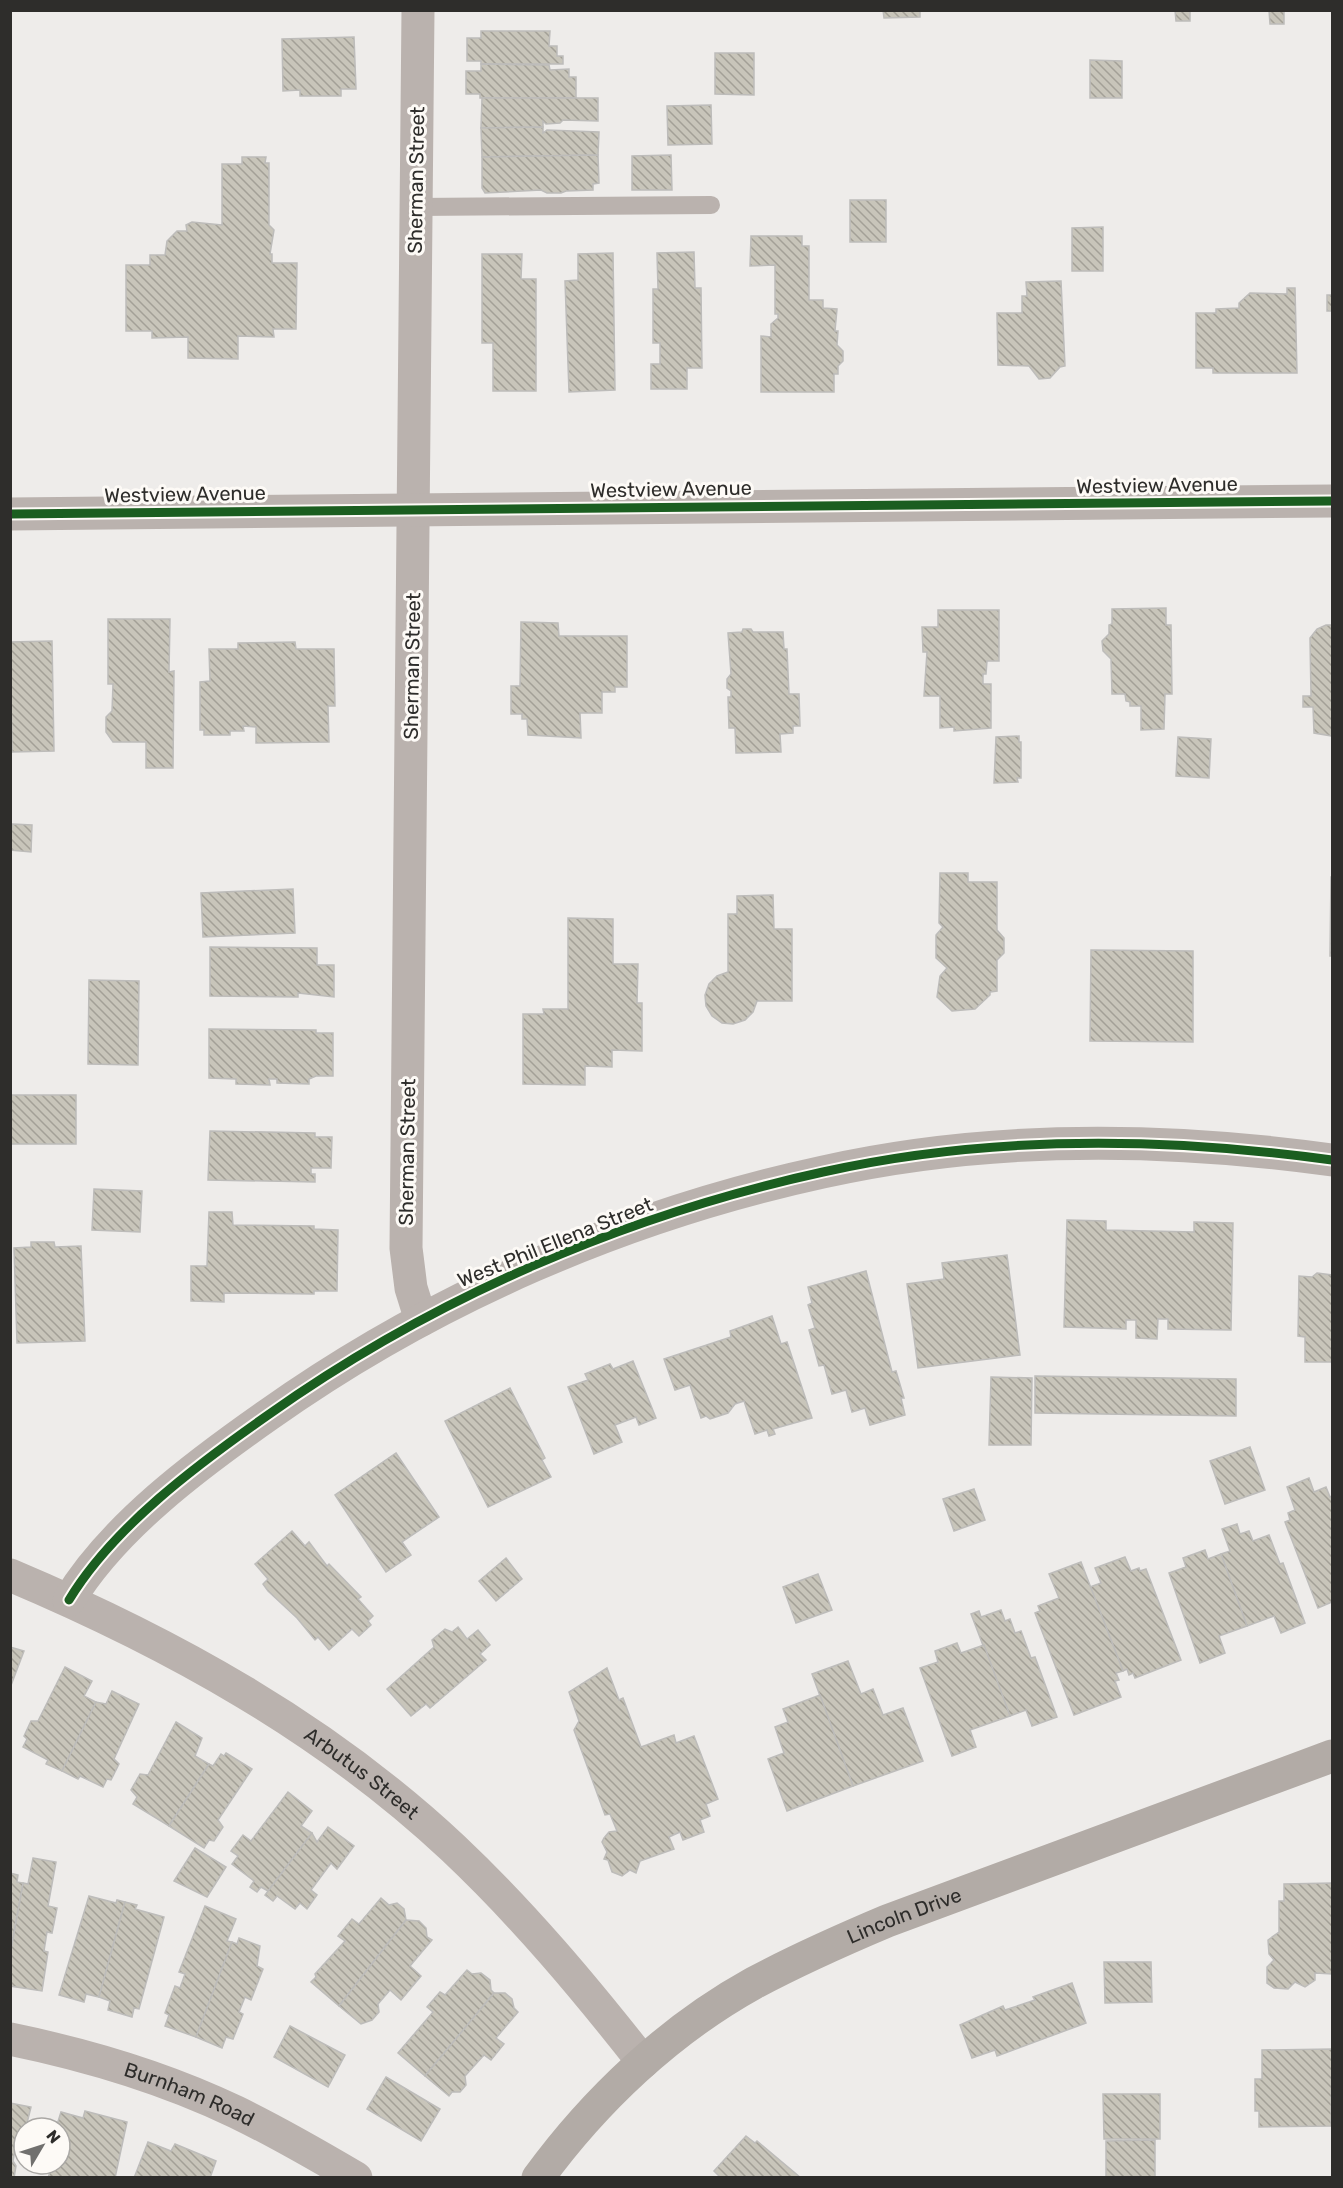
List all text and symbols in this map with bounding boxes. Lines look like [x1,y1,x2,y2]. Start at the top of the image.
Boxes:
street label: Sherman Street [403,106,429,254]
street label: Westview Avenue [1076,472,1238,498]
street label: Westview Avenue [590,476,752,502]
street label: Westview Avenue [104,481,266,507]
street label: Sherman Street [399,592,425,740]
street label: Sherman Street [394,1078,420,1226]
street label: West Phil Ellena Street [454,1192,656,1292]
street label: Arbutus Street [300,1722,424,1824]
street label: Lincoln Drive [843,1882,965,1949]
street label: Burnham Road [121,2057,259,2131]
north arrow [12,2116,72,2176]
text: N [42,2126,64,2147]

